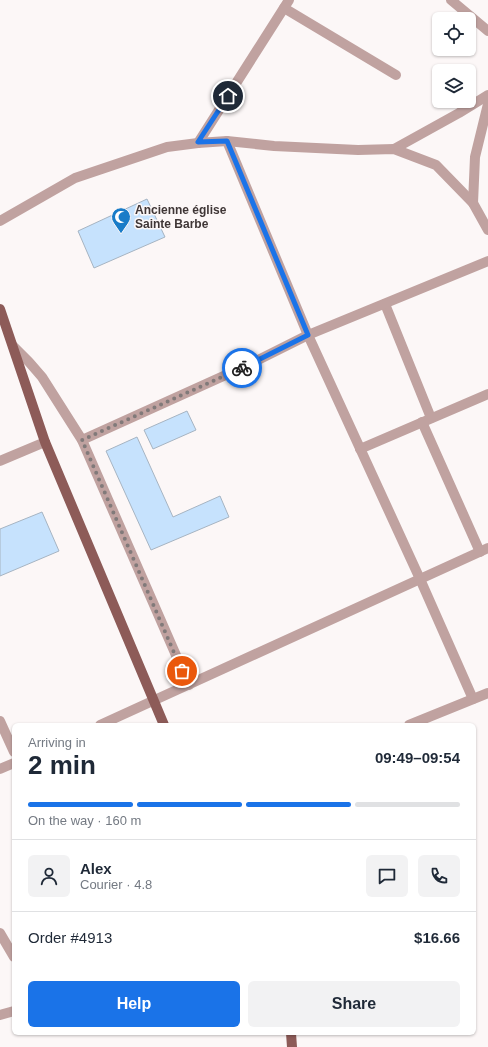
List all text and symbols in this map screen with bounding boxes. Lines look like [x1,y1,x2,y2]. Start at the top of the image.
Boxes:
map controls [432,12,476,108]
button: locate [432,12,476,56]
button: layers [432,64,476,108]
pin [211,79,245,113]
icon: home [217,85,239,107]
place label: Ancienne église Sainte Barbe [135,203,227,231]
mosque icon: Ancienne église Sainte Barbe [110,206,132,234]
courier [222,348,262,388]
icon: bike [231,357,253,379]
pin [165,654,199,688]
icon: bag [171,660,193,682]
text: Arriving in [28,735,86,750]
text: 09:49–09:54 [375,749,460,766]
text: 2 min [28,750,96,780]
text: On the way · 160 m [28,813,141,828]
button: person [28,855,70,897]
button: chat [366,855,408,897]
button: phone [418,855,460,897]
text: Alex [80,860,112,877]
text: Courier · 4.8 [80,877,152,892]
text: Order #4913 [28,929,112,946]
text: $16.66 [414,929,460,946]
button: Help [28,981,240,1027]
button: Share [248,981,460,1027]

